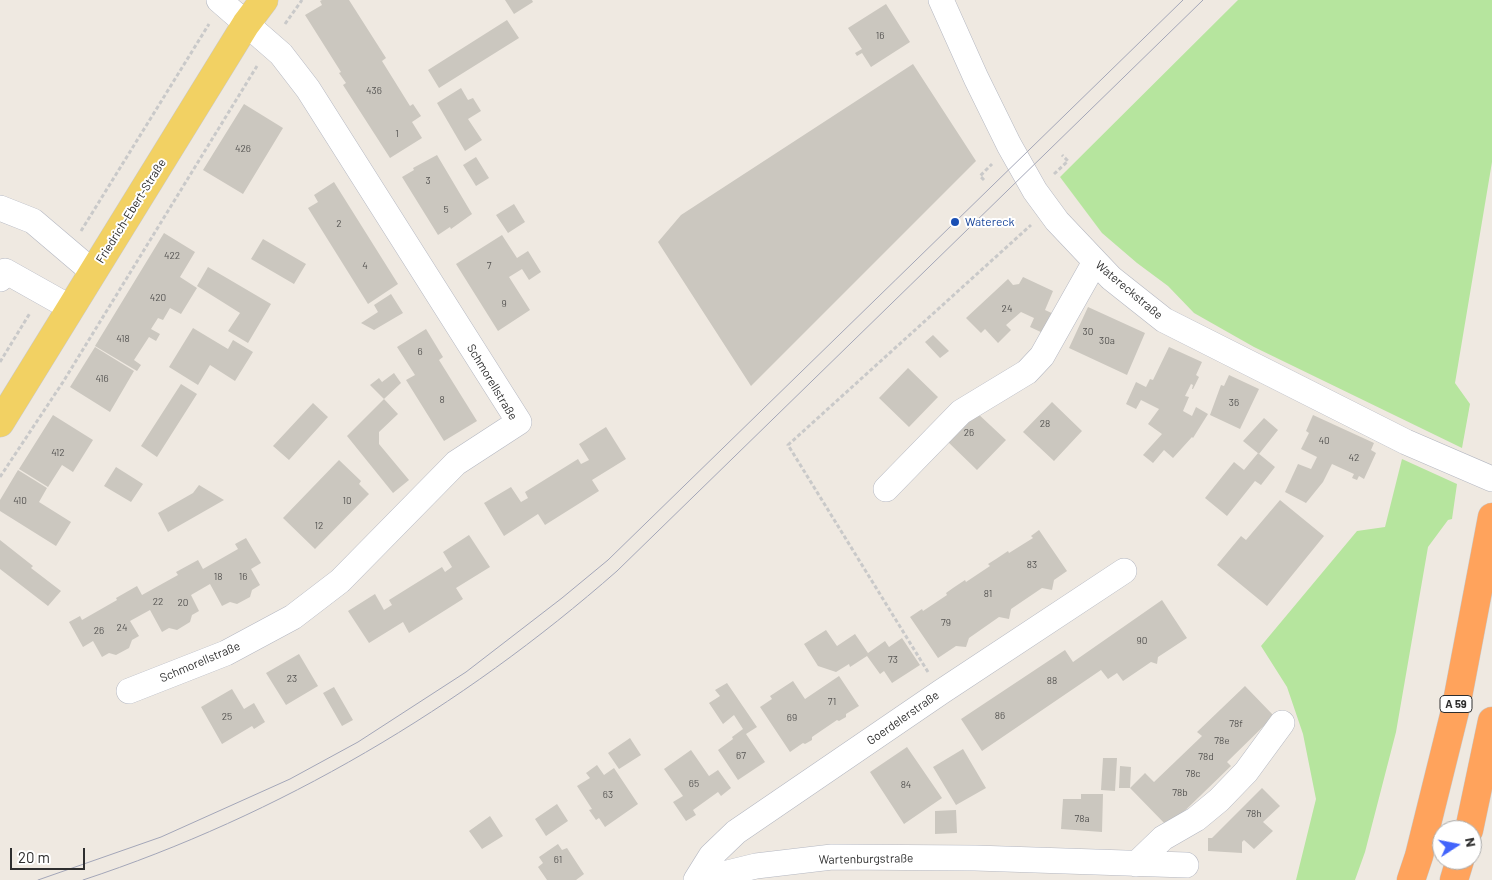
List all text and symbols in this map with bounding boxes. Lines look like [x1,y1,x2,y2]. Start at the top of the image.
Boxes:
house number: 16 [876,30,884,42]
house number: 436 [366,85,382,97]
house number: 1 [395,128,399,140]
house number: 426 [235,143,251,155]
street label: Friedrich-Ebert-Straße [93,156,169,266]
house number: 3 [425,175,431,187]
house number: 5 [443,204,449,216]
place label: Watereck [965,215,1015,229]
marker: Watereck [949,216,961,228]
house number: 2 [336,218,342,230]
house number: 422 [164,250,180,262]
street label: Watereckstraße [1092,258,1166,322]
house number: 4 [362,260,368,272]
house number: 7 [487,260,491,272]
house number: 420 [150,292,166,304]
house number: 9 [501,298,507,310]
house number: 24 [1002,303,1012,315]
house number: 30 [1083,326,1093,338]
house number: 418 [116,333,130,345]
house number: 30a [1099,335,1115,347]
street label: Schmorellstraße [464,341,520,423]
house number: 6 [417,346,423,358]
house number: 416 [95,373,109,385]
house number: 8 [439,394,445,406]
house number: 36 [1229,397,1239,409]
house number: 28 [1040,418,1050,430]
house number: 26 [964,427,974,439]
house number: 40 [1318,435,1330,447]
house number: 412 [51,447,65,459]
house number: 42 [1349,452,1359,464]
house number: 410 [13,495,27,507]
house number: 10 [342,495,352,507]
house number: 12 [315,520,323,532]
house number: 83 [1027,559,1037,571]
house number: 18 [214,571,222,583]
house number: 16 [239,571,247,583]
house number: 81 [984,588,992,600]
house number: 22 [153,596,163,608]
house number: 20 [177,597,189,609]
house number: 79 [941,617,951,629]
house number: 24 [117,622,127,634]
house number: 26 [94,625,104,637]
house number: 90 [1137,635,1147,647]
street label: Schmorellstraße [158,639,242,685]
house number: 73 [888,654,898,666]
house number: 23 [287,673,297,685]
house number: 88 [1047,675,1057,687]
street label: Goerdelerstraße [864,688,942,748]
house number: 71 [828,696,836,708]
road number: A 59 [1440,696,1472,712]
house number: 86 [995,710,1005,722]
house number: 25 [222,711,232,723]
house number: 69 [787,712,797,724]
house number: 78f [1229,718,1243,730]
house number: 78e [1214,735,1230,747]
house number: 67 [736,750,746,762]
house number: 78d [1198,751,1214,763]
house number: 78c [1185,768,1201,780]
house number: 65 [689,778,699,790]
house number: 84 [901,779,911,791]
house number: 78b [1172,787,1188,799]
house number: 63 [603,789,613,801]
house number: 78h [1246,808,1262,820]
house number: 78a [1074,813,1090,825]
north arrow [1432,820,1482,870]
text: N [1462,836,1480,848]
scale bar [12,838,88,870]
text: 20 m [18,848,50,866]
street label: Wartenburgstraße [818,851,914,867]
house number: 61 [554,854,562,866]

